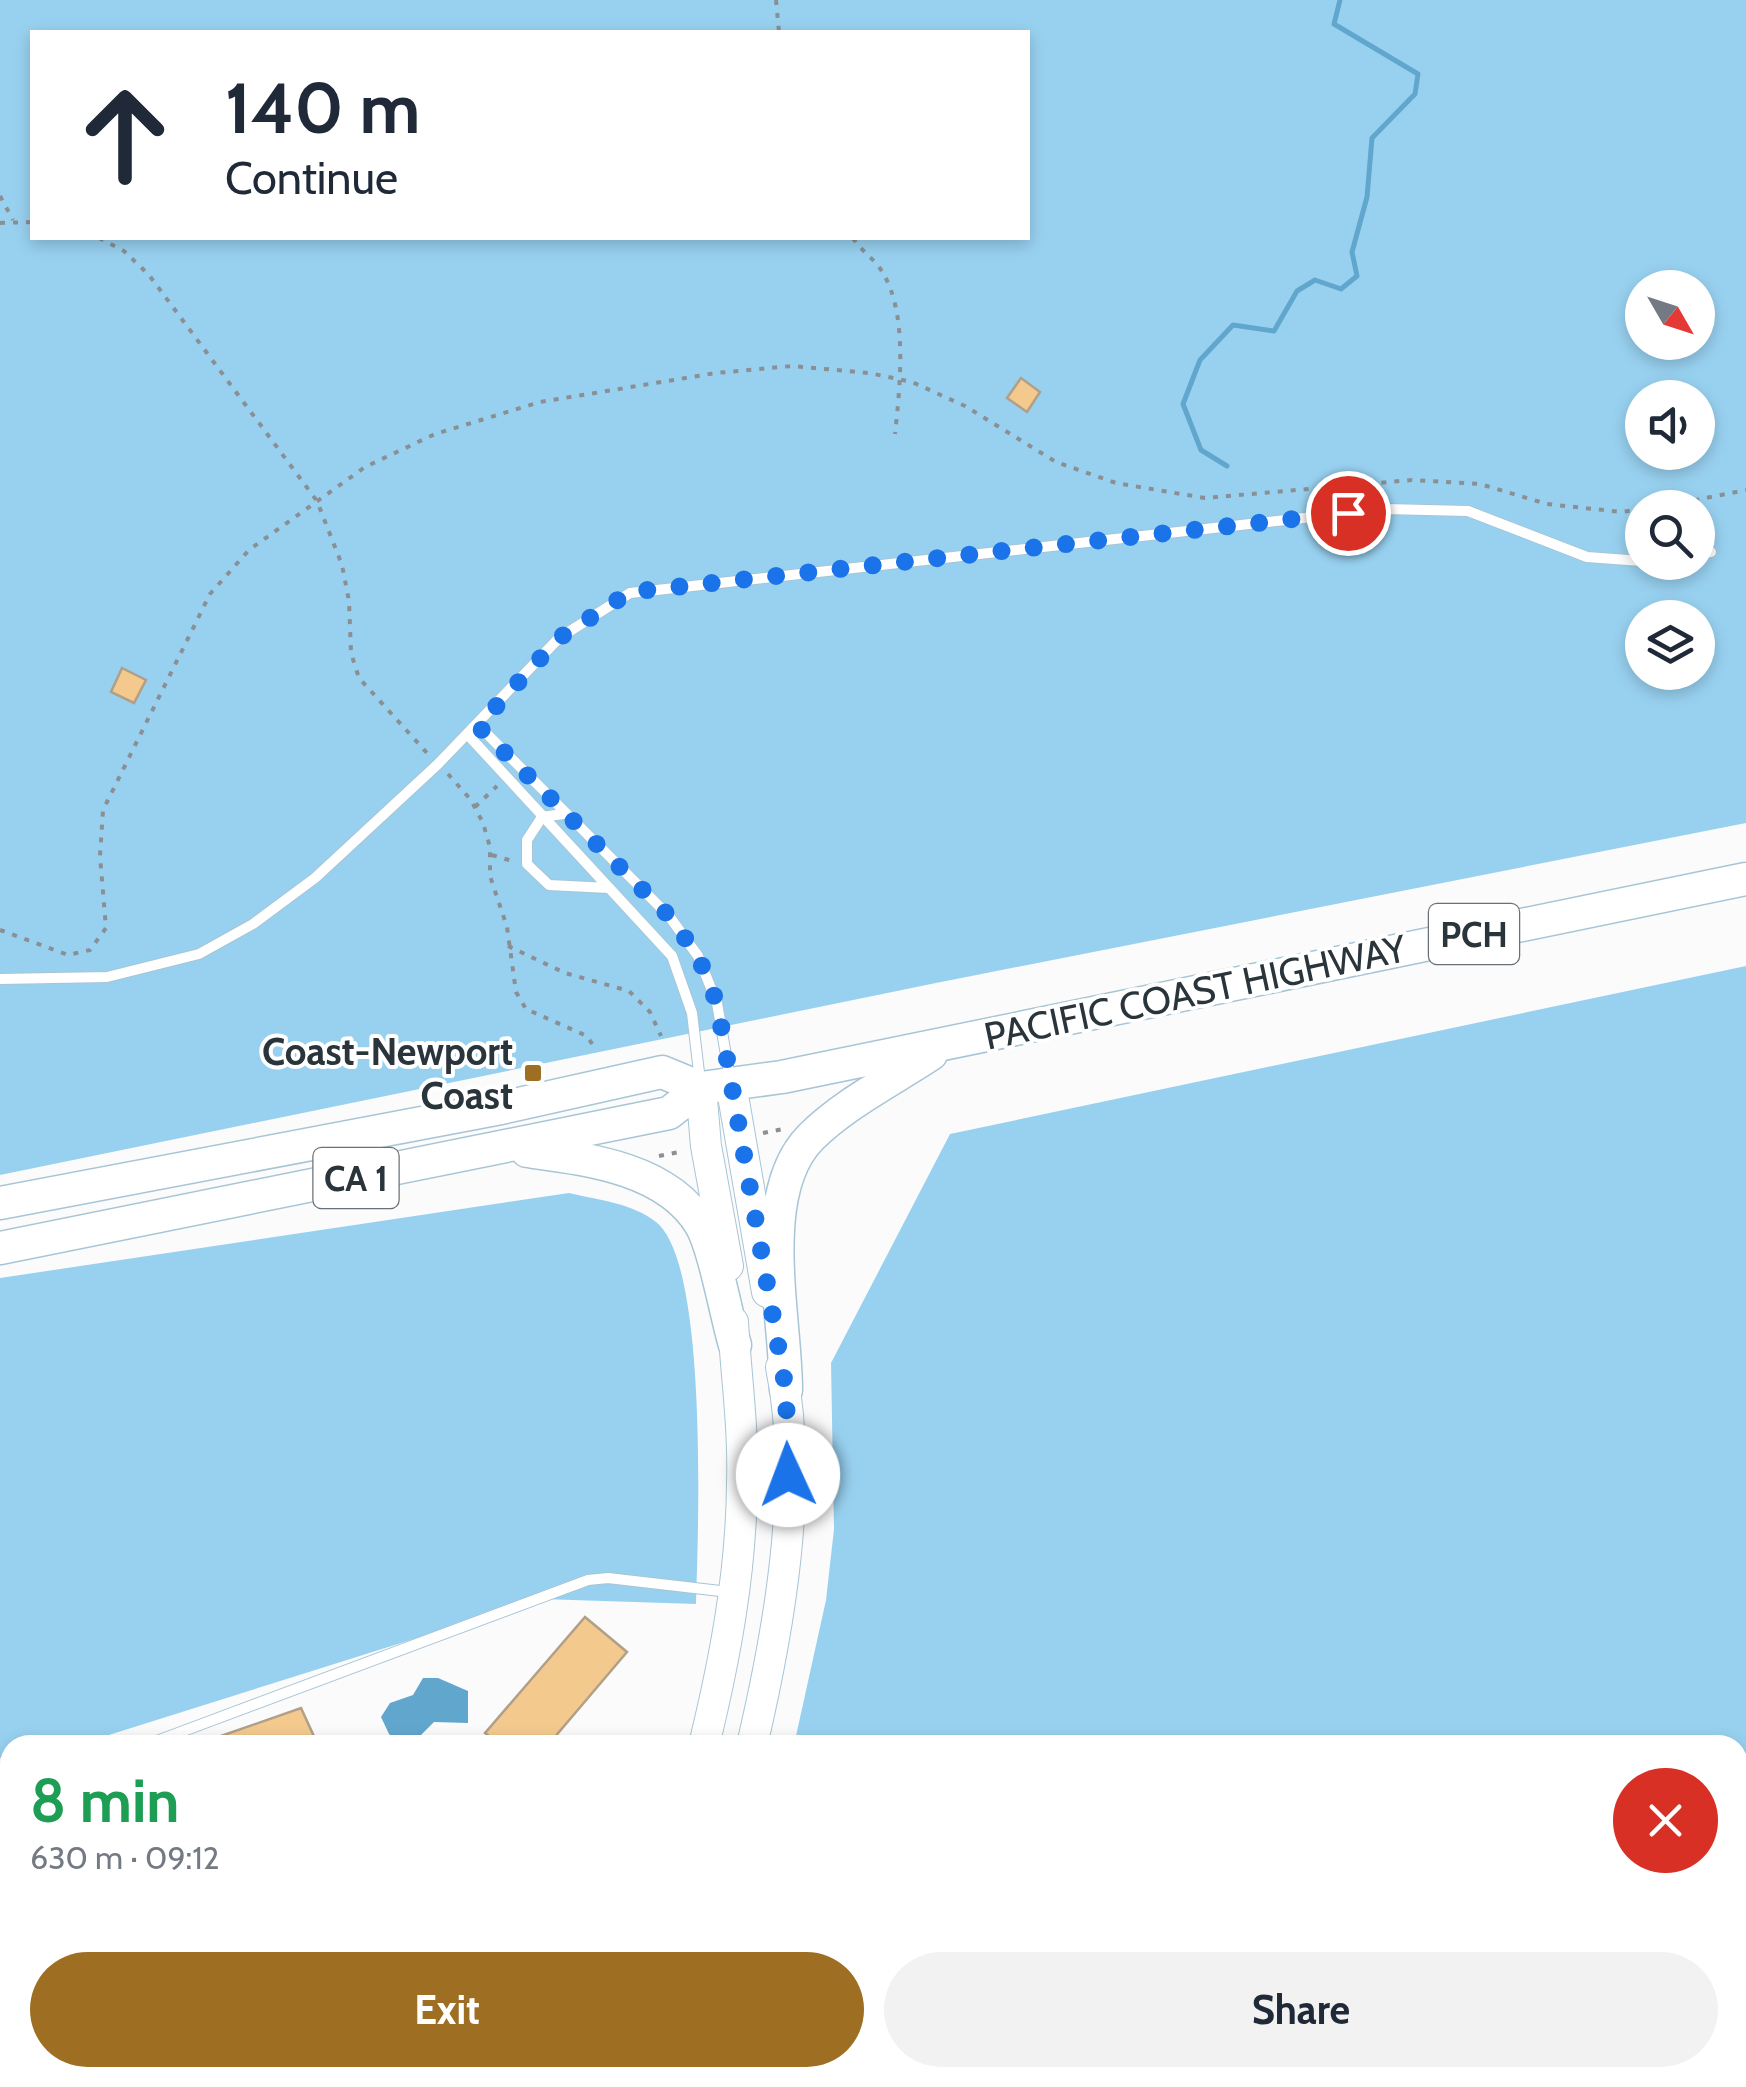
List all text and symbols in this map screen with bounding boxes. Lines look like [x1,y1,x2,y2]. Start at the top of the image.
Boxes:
text: 140 m [225,65,420,151]
icon: ahead [60,70,190,200]
text: Continue [225,151,398,205]
north arrow [1625,270,1715,360]
map controls [1625,270,1715,690]
button: sound [1625,380,1715,470]
pin [1306,471,1391,556]
icon: arrive [1321,486,1376,541]
button: search [1625,490,1715,580]
button: layers [1625,600,1715,690]
road number: PCH [1429,904,1519,964]
street label: PACIFIC COAST HIGHWAY [980,924,1411,1060]
place label: Coast-Newport Coast [262,1028,513,1119]
marker: Coast-Newport Coast [522,1062,544,1084]
road number: CA 1 [314,1148,398,1208]
position arrow [736,1423,840,1527]
text: 8 min [30,1764,179,1837]
button: close [1613,1768,1718,1873]
text: 630 m · 09:12 [30,1838,219,1877]
button: Exit [30,1952,864,2067]
button: Share [884,1952,1718,2067]

